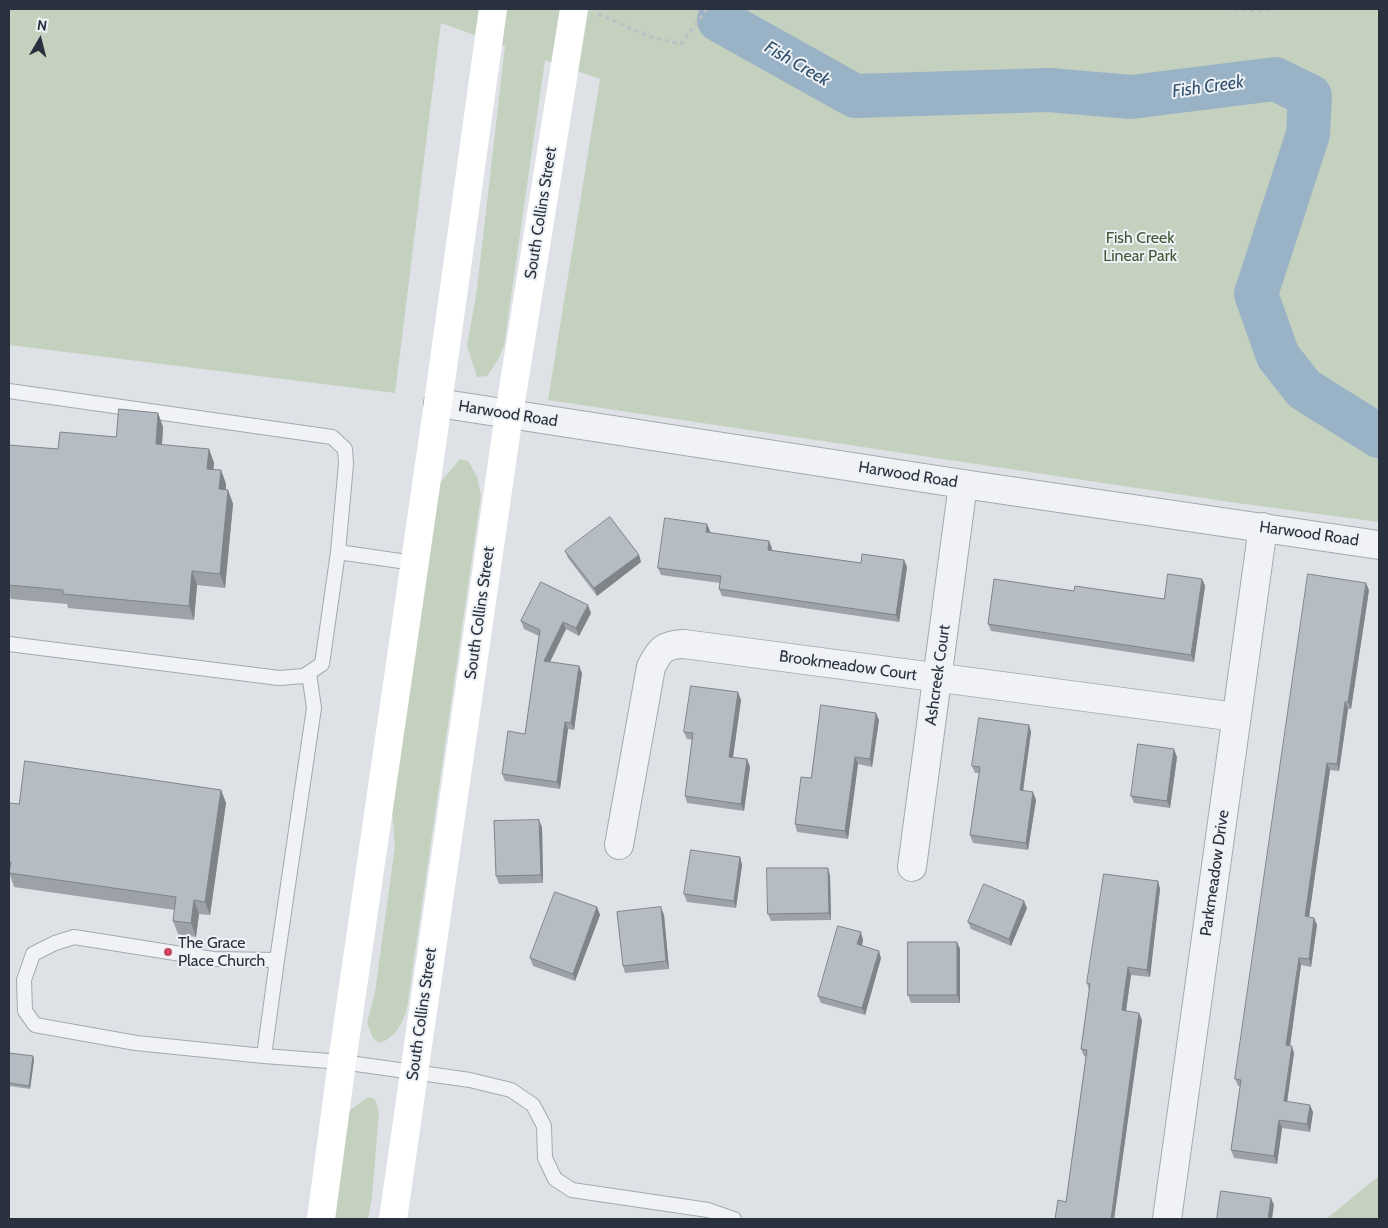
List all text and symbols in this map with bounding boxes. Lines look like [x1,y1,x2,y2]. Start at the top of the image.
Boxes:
north arrow [15,15,65,65]
text: N [36,16,48,35]
water label: Fish Creek [760,37,834,91]
water label: Fish Creek [1171,71,1245,103]
street label: South Collins Street [521,145,561,281]
park label: Fish Creek Linear Park [1103,228,1177,266]
street label: Harwood Road [457,397,559,431]
street label: Harwood Road [857,458,959,492]
street label: Harwood Road [1258,518,1360,550]
street label: South Collins Street [461,545,499,681]
street label: Ashcreek Court [921,623,955,727]
street label: Brookmeadow Court [778,647,918,685]
street label: Parkmeadow Drive [1197,809,1233,937]
place label: The Grace Place Church [178,933,265,971]
marker: The Grace Place Church [162,946,174,958]
street label: South Collins Street [403,946,441,1082]

